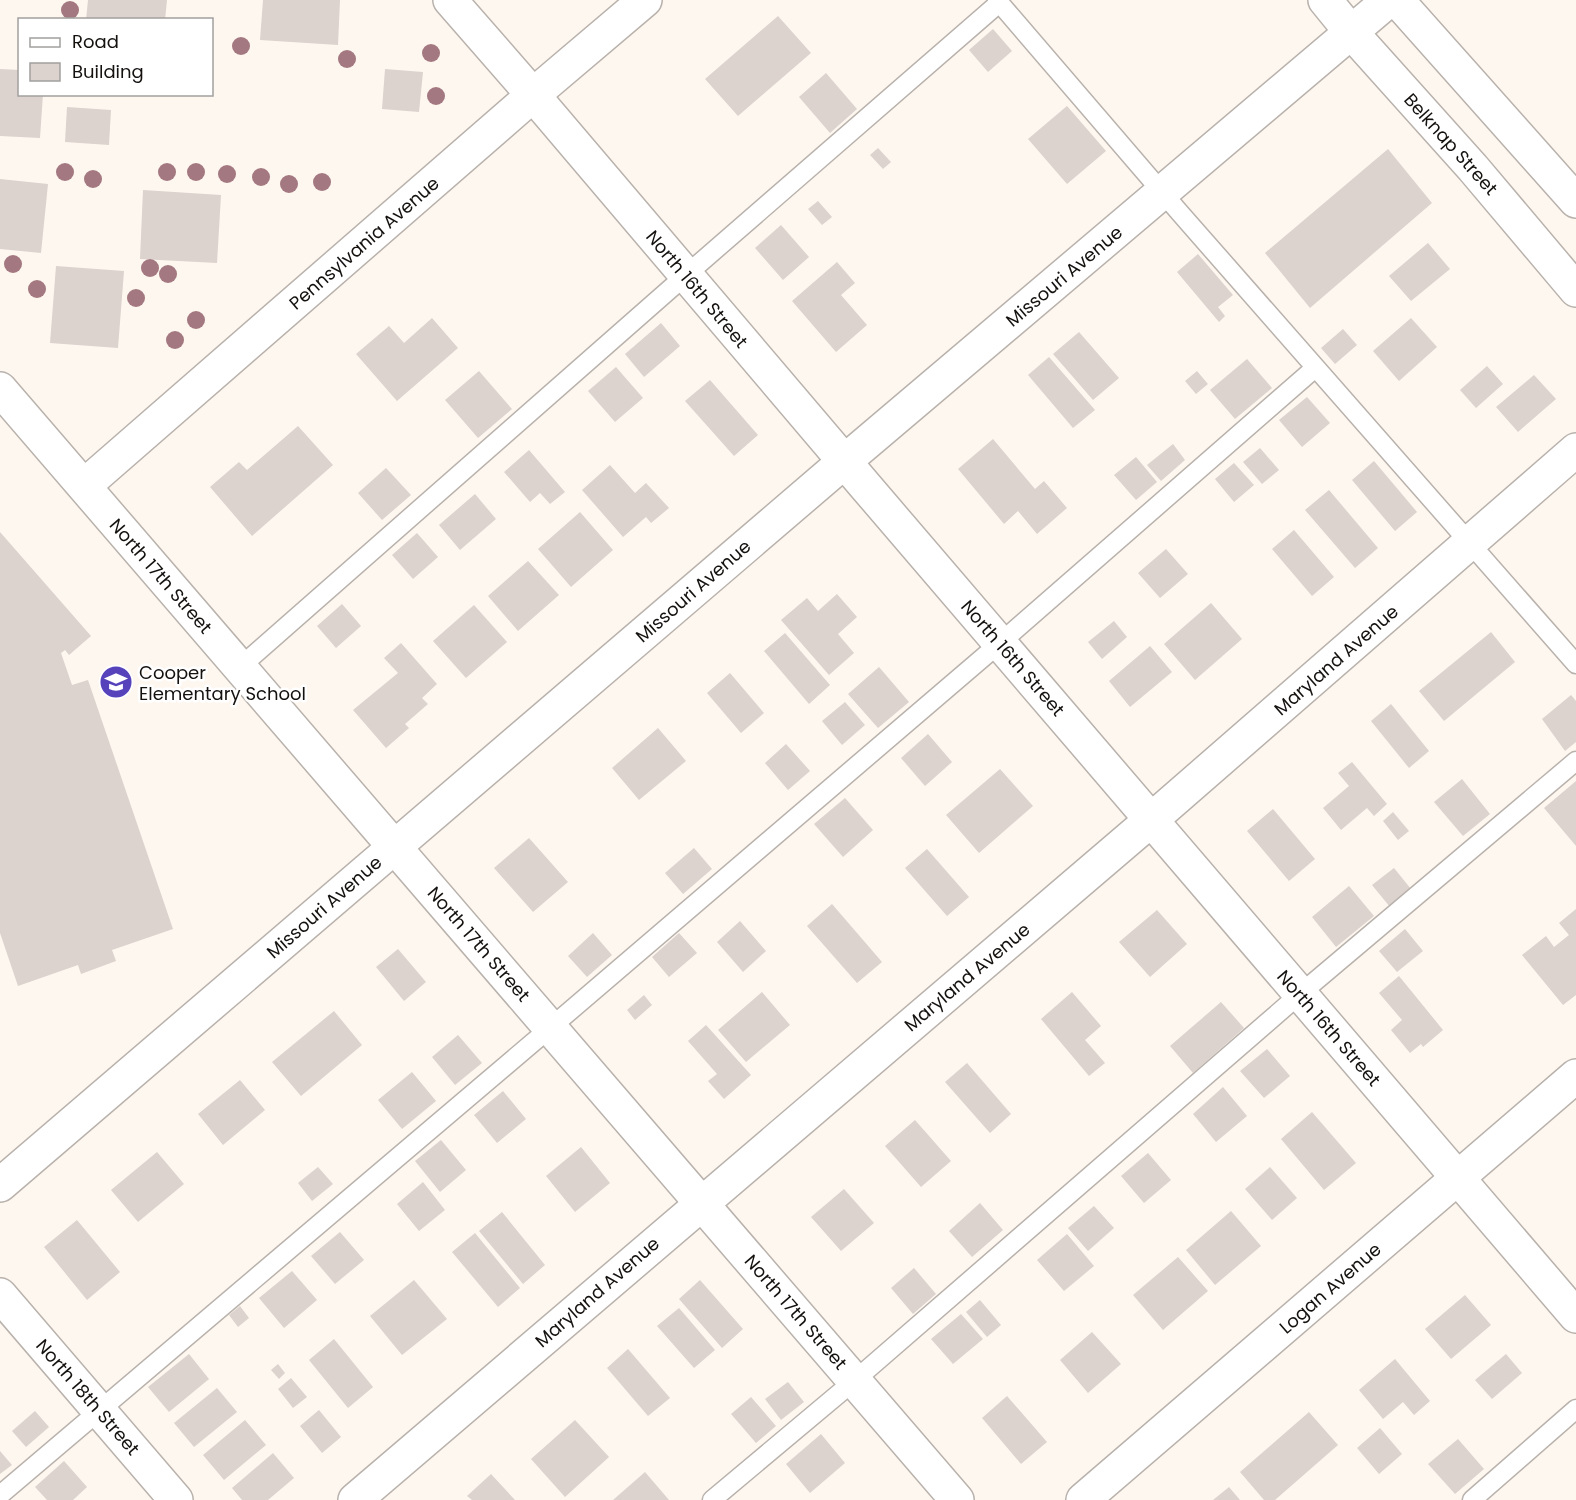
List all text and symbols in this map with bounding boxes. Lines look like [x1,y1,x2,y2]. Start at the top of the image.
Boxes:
legend [18,18,213,96]
text: Road [72,29,119,54]
text: Building [72,59,144,84]
street label: Belknap Street [1398,88,1504,200]
street label: Pennsylvania Avenue [284,171,444,315]
street label: Missouri Avenue [1000,220,1128,332]
street label: North 16th Street [640,225,754,353]
street label: North 17th Street [104,513,218,639]
street label: Missouri Avenue [630,534,756,648]
street label: North 16th Street [955,594,1071,722]
street label: Maryland Avenue [1268,599,1404,721]
place label: Cooper Elementary School [139,660,306,706]
school or university icon: Cooper Elementary School [98,664,134,700]
street label: Missouri Avenue [261,850,387,964]
street label: North 17th Street [422,881,536,1007]
street label: Maryland Avenue [899,917,1035,1037]
street label: North 16th Street [1271,964,1387,1092]
street label: Maryland Avenue [529,1231,665,1353]
street label: Logan Avenue [1274,1237,1386,1339]
street label: North 17th Street [739,1249,853,1375]
street label: North 18th Street [31,1334,145,1460]

